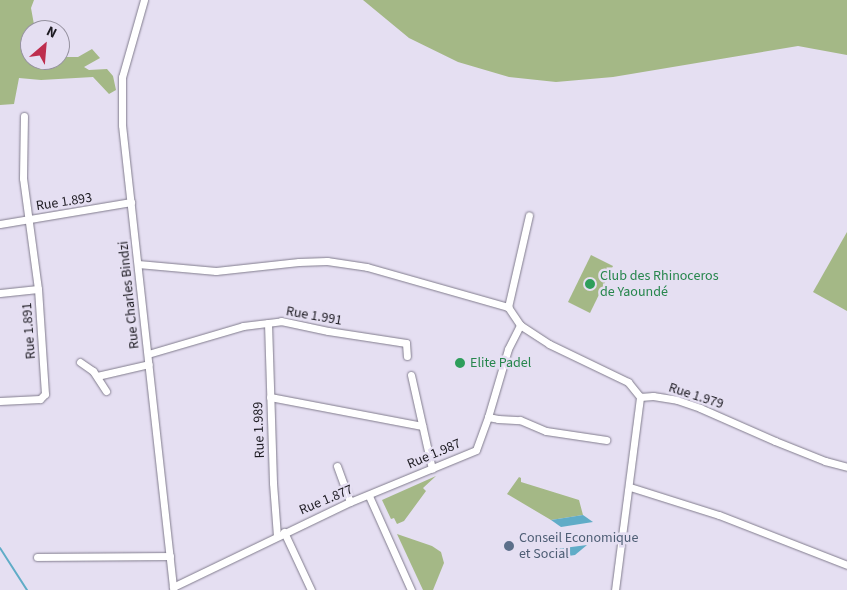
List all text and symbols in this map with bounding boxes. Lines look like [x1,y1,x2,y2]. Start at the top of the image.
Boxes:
north arrow [20,20,70,70]
text: N [43,22,60,44]
street label: Rue 1.893 [35,189,93,215]
street label: Rue Charles Bindzi [115,240,143,350]
place label: Club des Rhinoceros de Yaoundé [600,268,719,300]
marker: Club des Rhinoceros de Yaoundé [584,278,596,290]
street label: Rue 1.891 [19,302,39,360]
street label: Rue 1.991 [285,303,343,329]
place label: Elite Padel [470,355,531,371]
marker: Elite Padel [454,357,466,369]
street label: Rue 1.979 [666,379,726,413]
street label: Rue 1.989 [250,401,268,459]
street label: Rue 1.987 [405,435,463,473]
street label: Rue 1.877 [297,481,355,519]
place label: Conseil Economique et Social [519,530,638,562]
marker: Conseil Economique et Social [503,540,515,552]

